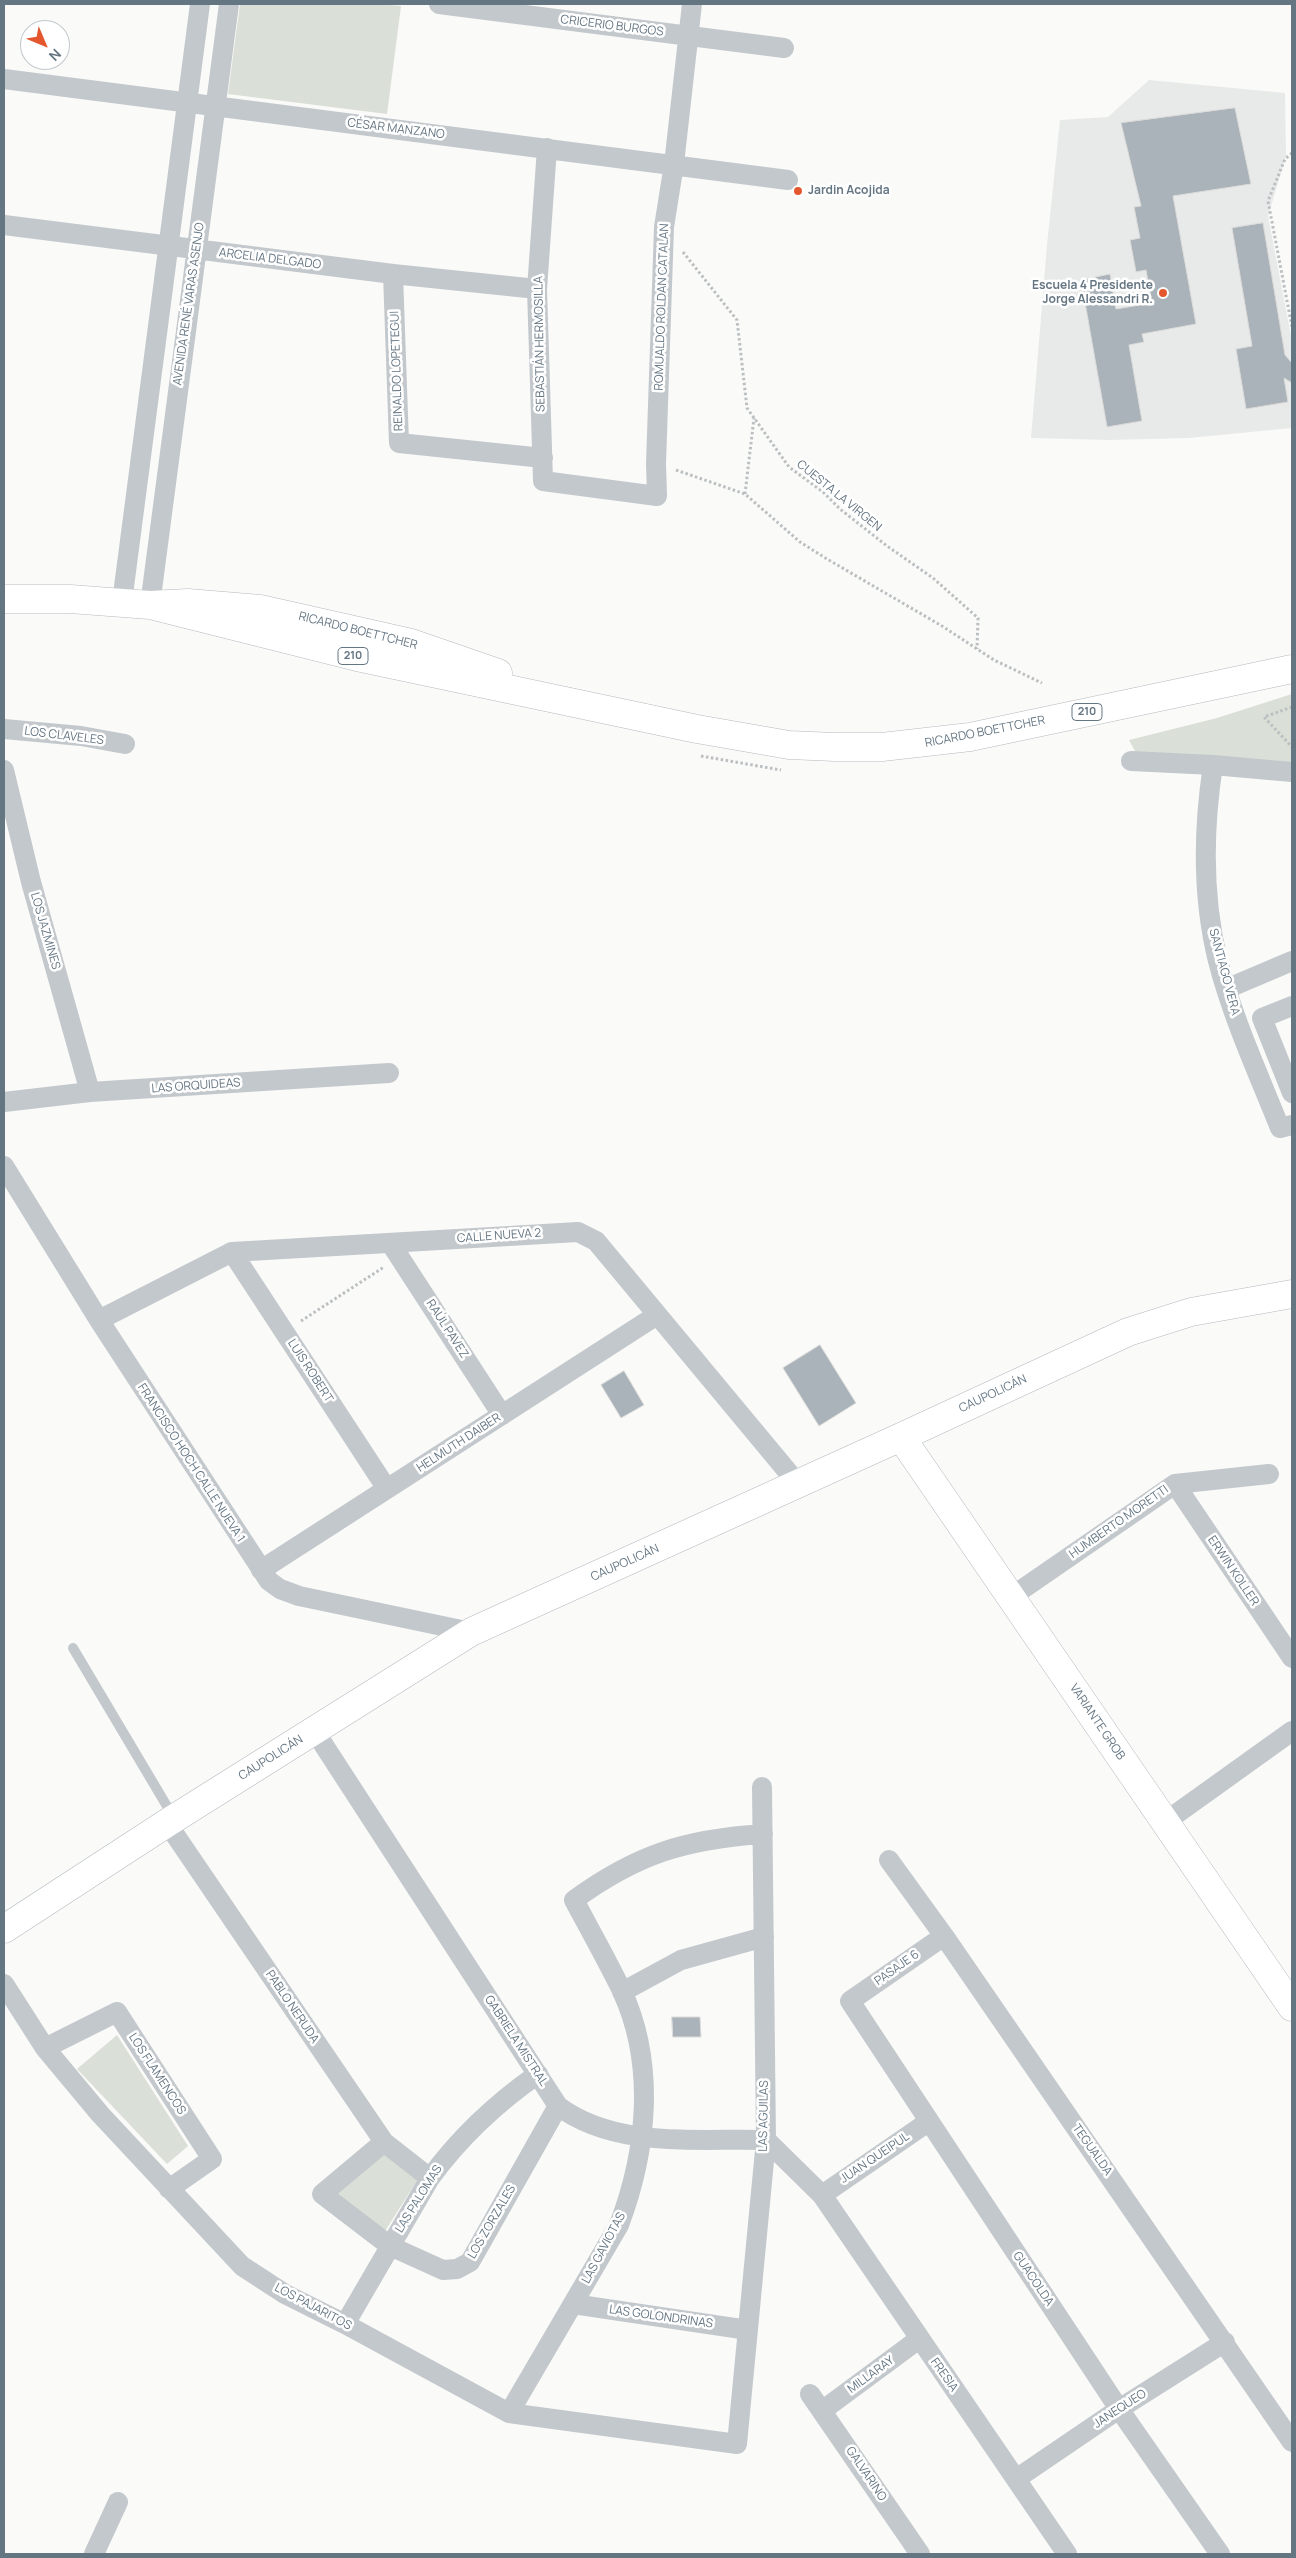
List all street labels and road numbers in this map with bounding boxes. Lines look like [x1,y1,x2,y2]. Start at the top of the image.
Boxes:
street label: CRICERIO BURGOS [560,13,664,39]
street label: CÉSAR MANZANO [347,116,445,142]
street label: AVENIDA RENÉ VARAS ASENJO [170,222,208,386]
street label: ROMUALDO ROLDAN CATALAN [652,223,672,391]
street label: ARCELIA DELGADO [218,246,322,272]
street label: SEBASTIÁN HERMOSILLA [532,276,548,412]
street label: REINALDO LOPETEGUI [388,311,406,431]
street label: CUESTA LA VIRGEN [794,457,884,535]
street label: RICARDO BOETTCHER [297,609,419,653]
road number: 210 [338,648,368,664]
road number: 210 [1072,704,1102,720]
street label: RICARDO BOETTCHER [924,713,1046,751]
street label: LOS CLAVELES [23,724,105,748]
street label: LOS JAZMINES [27,891,63,971]
street label: SANTIAGO VERA [1205,927,1243,1017]
street label: LAS ORQUIDEAS [151,1076,241,1096]
street label: CALLE NUEVA 2 [457,1226,541,1246]
street label: RAÚL PAVEZ [423,1297,471,1361]
street label: LUIS ROBERT [284,1337,336,1405]
street label: CAUPOLICÁN [957,1372,1029,1416]
street label: FRANCISCO HOCH CALLE NUEVA 1 [134,1381,248,1545]
street label: HELMUTH DAIBER [414,1410,504,1476]
street label: HUMBERTO MORETTI [1067,1482,1171,1562]
street label: ERWIN KOLLER [1204,1533,1262,1609]
street label: CAUPOLICÁN [589,1542,661,1584]
street label: VARIANTE GROB [1066,1681,1128,1763]
street label: CAUPOLICÁN [236,1733,306,1783]
street label: PASAJE 6 [872,1947,922,1989]
street label: PABLO NERUDA [262,1968,322,2046]
street label: GABRIELA MISTRAL [481,1993,551,2089]
street label: LOS FLAMENCOS [125,2031,189,2117]
street label: LAS AGUILAS [756,2080,772,2152]
street label: TEGUALDA [1069,2122,1115,2178]
street label: JUAN QUEIPUL [838,2130,912,2186]
street label: LAS PALOMAS [393,2163,445,2235]
street label: LOS ZORZALES [465,2182,519,2262]
street label: LAS GAVIOTAS [579,2210,629,2286]
street label: GUACOLDA [1010,2249,1056,2309]
street label: LOS PAJARITOS [272,2281,354,2333]
street label: LAS GOLONDRINAS [608,2303,714,2331]
street label: MILLARAY [845,2353,897,2397]
street label: FRESIA [927,2355,961,2395]
street label: JANEQUEO [1091,2387,1149,2431]
street label: GALVARINO [843,2444,889,2504]

